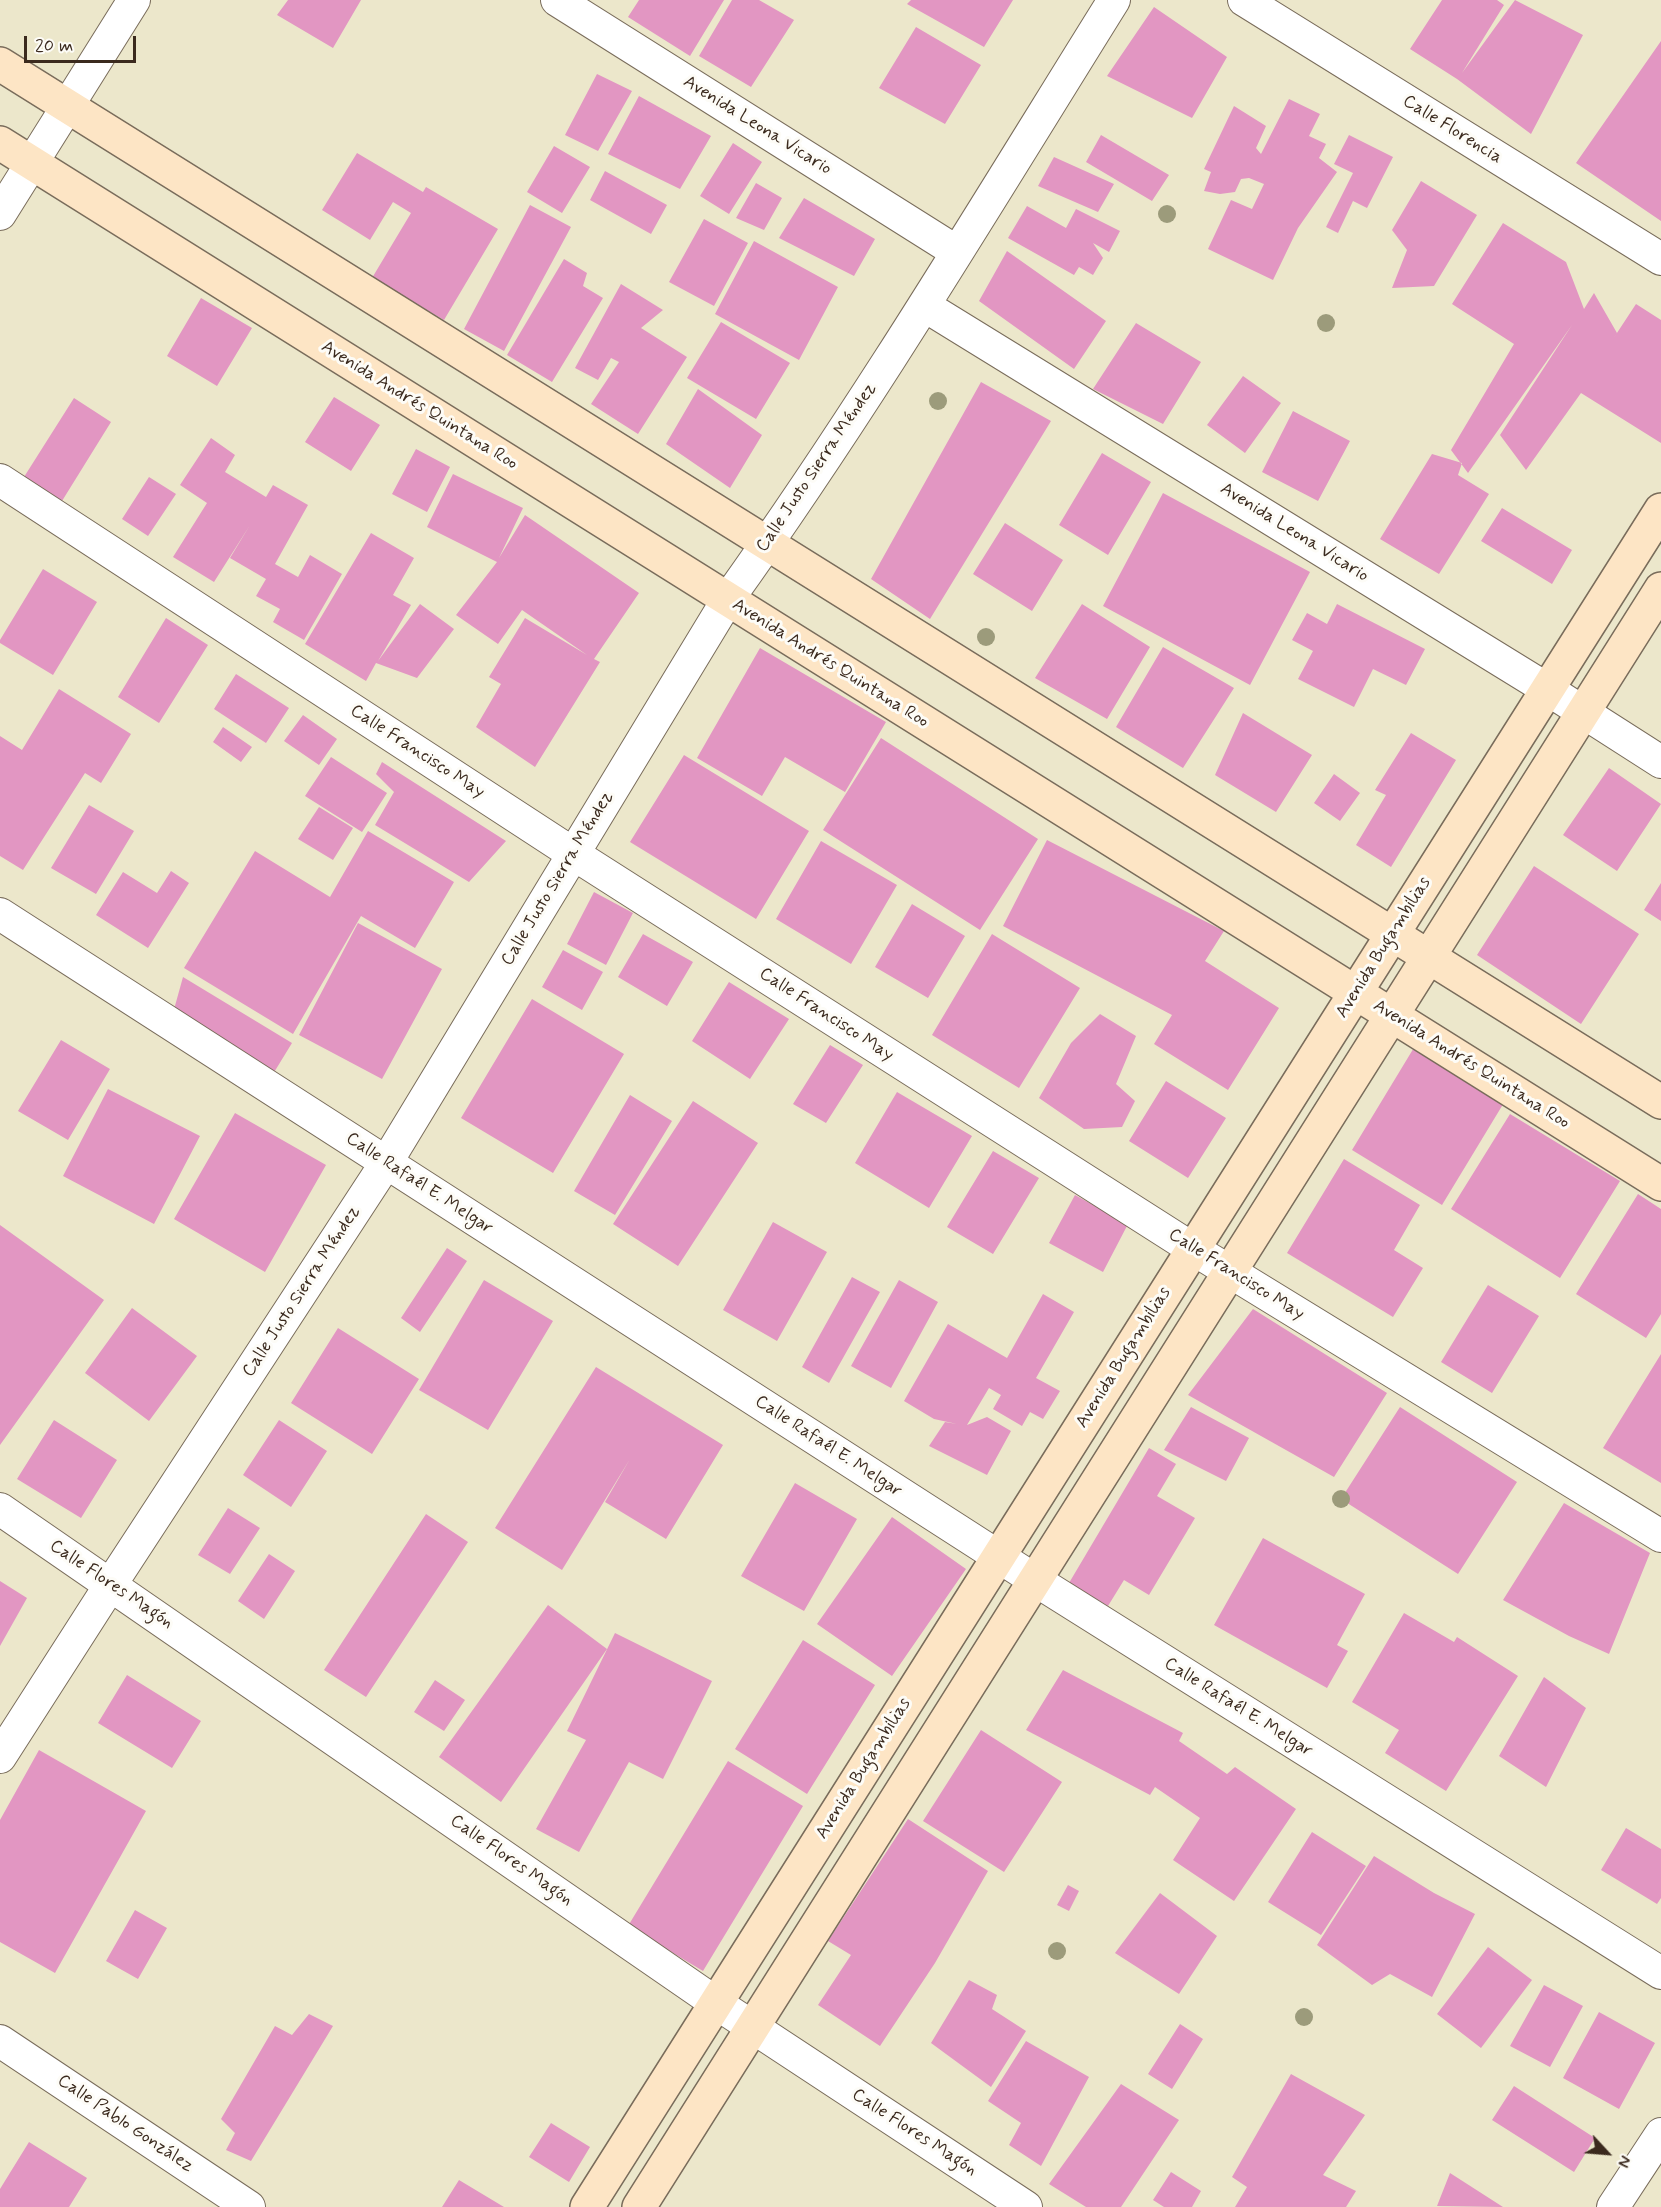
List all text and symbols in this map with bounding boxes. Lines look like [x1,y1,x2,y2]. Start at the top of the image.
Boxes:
scale bar [27,24,140,62]
text: 20 m [35,34,73,58]
street label: Avenida Leona Vicario [679,72,835,180]
street label: Calle Florencia [1398,91,1506,169]
street label: Avenida Andrés Quintana Roo [317,337,521,475]
street label: Calle Justo Sierra Méndez [752,379,882,557]
street label: Avenida Leona Vicario [1216,479,1372,587]
street label: Avenida Andrés Quintana Roo [728,595,932,733]
street label: Calle Francisco May [346,700,488,804]
street label: Calle Justo Sierra Méndez [497,788,619,970]
street label: Avenida Bugambilias [1332,873,1436,1023]
street label: Calle Francisco May [755,963,897,1067]
street label: Avenida Andrés Quintana Roo [1369,996,1573,1134]
street label: Calle Rafaél E. Melgar [341,1128,497,1240]
street label: Calle Justo Sierra Méndez [239,1202,365,1382]
street label: Calle Francisco May [1164,1224,1308,1326]
street label: Avenida Bugambilias [1072,1283,1176,1433]
street label: Calle Rafaél E. Melgar [750,1391,906,1503]
street label: Calle Flores Magón [45,1536,177,1634]
street label: Calle Rafaél E. Melgar [1160,1653,1316,1763]
street label: Avenida Bugambilias [812,1694,916,1844]
street label: Calle Flores Magón [446,1811,576,1911]
street label: Calle Pablo González [53,2070,197,2178]
street label: Calle Flores Magón [847,2085,981,2181]
north arrow [1577,2123,1637,2183]
text: N [1612,2152,1635,2171]

